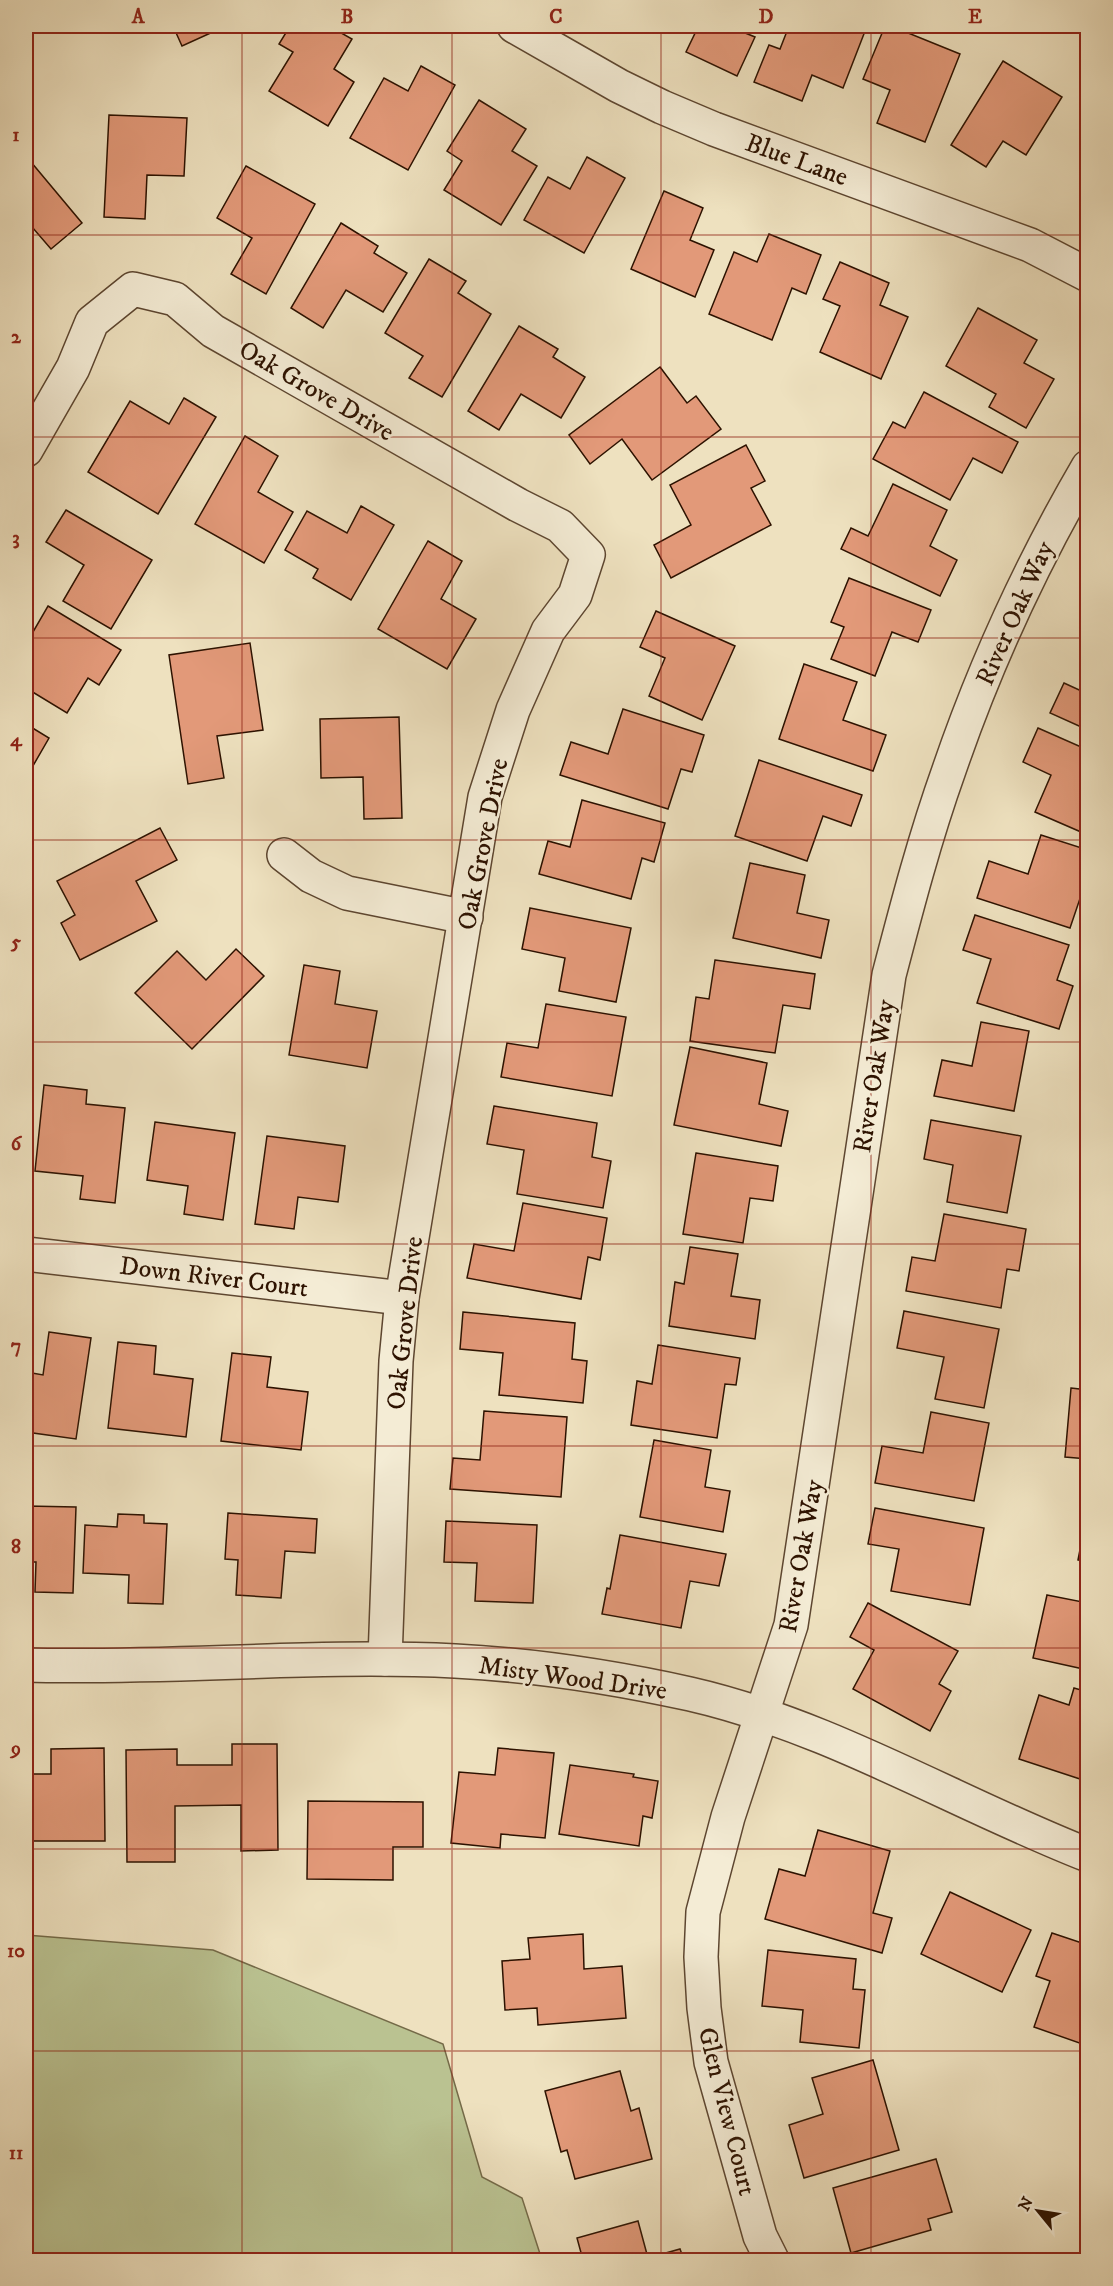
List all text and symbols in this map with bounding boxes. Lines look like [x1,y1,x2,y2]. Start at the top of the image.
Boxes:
text: A [131,5,146,30]
text: B [341,5,353,30]
text: C [549,5,563,30]
text: D [759,5,774,30]
text: E [968,5,982,30]
text: 1 [12,123,20,148]
street label: Blue Lane [741,127,852,194]
text: 2 [11,325,22,350]
street label: Oak Grove Drive [233,334,400,449]
text: 3 [12,526,20,551]
street label: River Oak Way [969,536,1062,691]
text: 4 [10,728,23,753]
street label: Oak Grove Drive [451,756,516,933]
text: 5 [10,930,21,955]
street label: River Oak Way [846,997,903,1155]
text: 6 [11,1132,23,1157]
street label: Oak Grove Drive [380,1235,431,1411]
street label: Down River Court [118,1250,310,1305]
text: 7 [11,1334,21,1359]
street label: River Oak Way [772,1477,831,1635]
text: 8 [11,1535,21,1560]
street label: Misty Wood Drive [477,1649,669,1708]
text: 9 [9,1737,21,1762]
text: 10 [7,1939,25,1964]
street label: Glen View Court [690,2024,763,2199]
text: 11 [9,2141,23,2166]
north arrow [1008,2181,1068,2241]
text: N [1014,2193,1038,2215]

